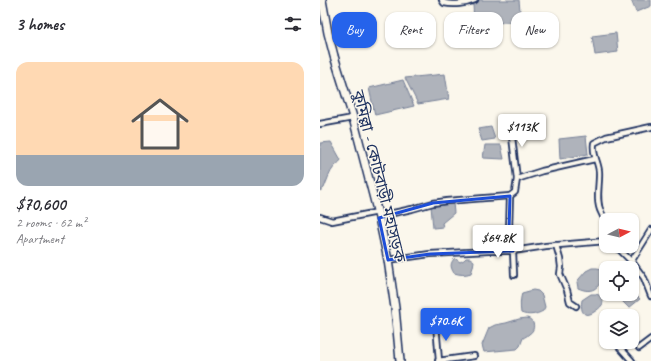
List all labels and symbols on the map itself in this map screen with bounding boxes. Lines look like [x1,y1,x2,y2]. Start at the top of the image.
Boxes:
street label: কুমিল্লা - কোটবাড়ী মহাসড়ক [348,87,410,265]
pin: $113K [494,114,550,148]
north arrow [599,213,639,253]
pin: $64.8K [465,225,531,259]
pin: $70.6K [413,308,479,342]

